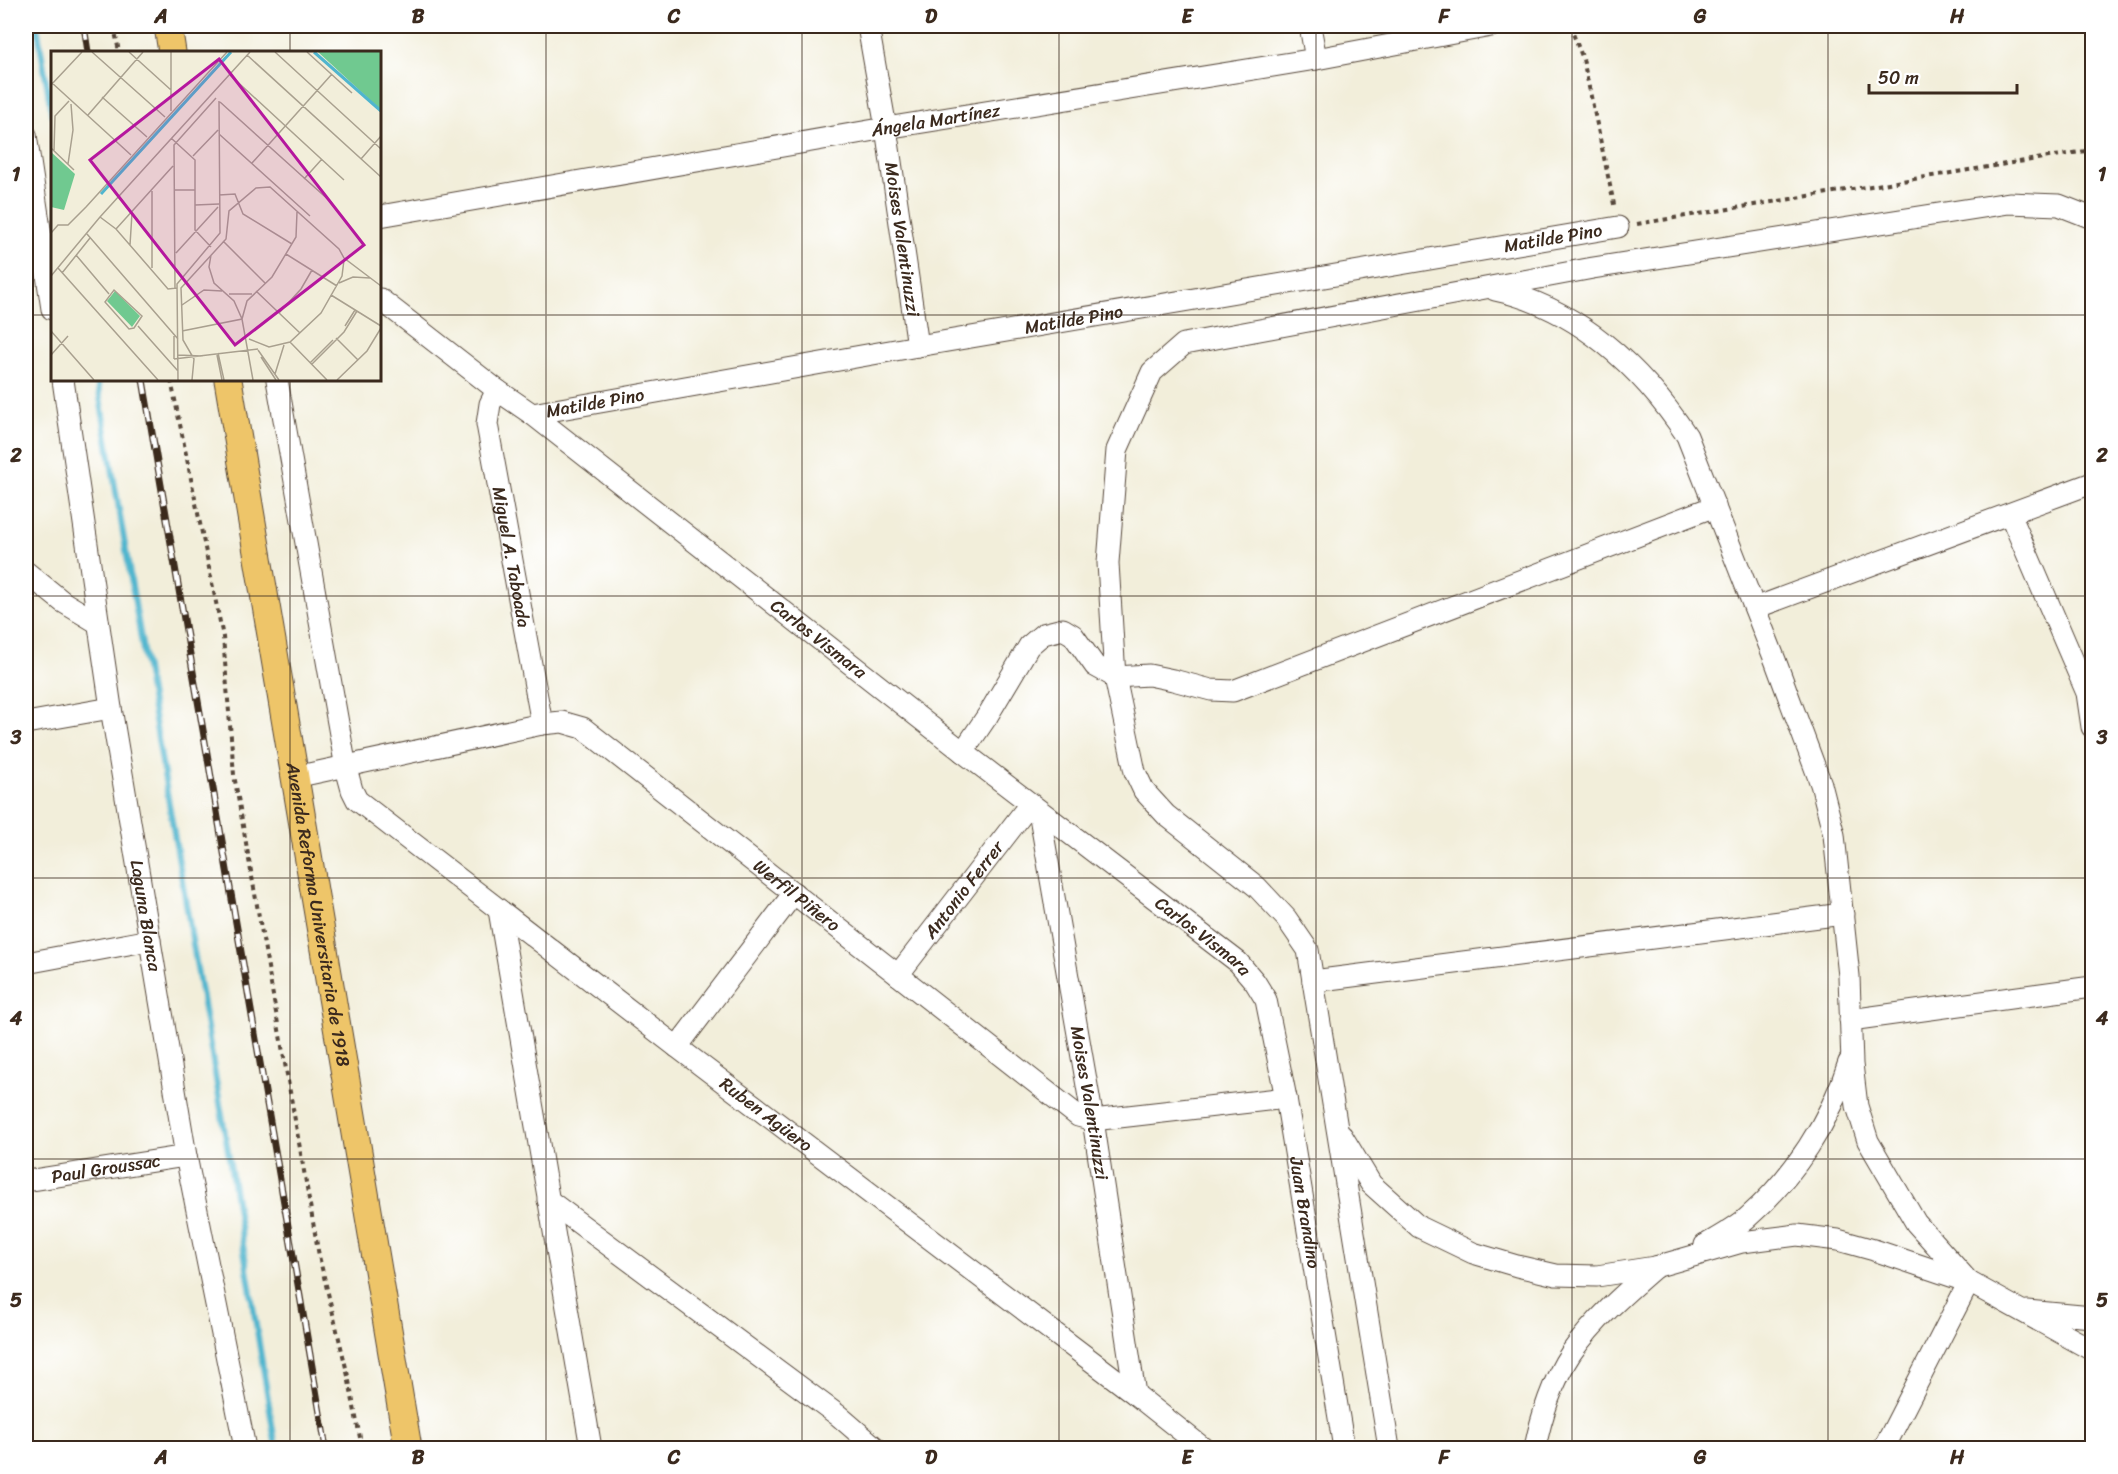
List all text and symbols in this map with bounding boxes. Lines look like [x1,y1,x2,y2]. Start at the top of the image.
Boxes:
text: A [153,0,168,34]
text: B [412,0,425,34]
text: C [667,0,681,34]
text: D [925,0,938,34]
text: E [1181,0,1194,34]
text: F [1438,0,1451,34]
text: G [1693,0,1707,34]
text: H [1949,0,1965,34]
inset map [51,51,381,381]
scale bar [1869,57,2018,95]
text: 50 m [1878,62,1919,94]
street label: Ángela Martínez [868,94,1003,146]
text: 1 [12,157,21,192]
text: 1 [2098,157,2107,192]
street label: Moises Valentinuzzi [875,160,930,320]
street label: Matilde Pino [1501,214,1605,262]
street label: Matilde Pino [1022,295,1125,344]
street label: Matilde Pino [543,379,647,427]
text: 2 [9,438,22,473]
text: 2 [2095,438,2108,473]
street label: Miguel A. Taboada [483,484,540,630]
street label: Carlos Vismara [763,590,875,688]
text: 3 [10,720,22,755]
text: 3 [2096,720,2108,755]
street label: Avenida Reforma Universitaria de 1918 [277,759,360,1069]
street label: Antonio Ferrer [915,832,1014,947]
street label: Werfil Piñero [746,851,848,940]
street label: Laguna Blanca [121,857,171,975]
street label: Carlos Vismara [1148,888,1260,984]
text: 4 [9,1001,23,1036]
text: 4 [2095,1001,2109,1036]
street label: Moises Valentinuzzi [1061,1023,1118,1183]
street label: Ruben Agüero [713,1069,820,1160]
street label: Paul Groussac [49,1144,163,1193]
street label: Juan Brandino [1280,1154,1330,1271]
text: 5 [10,1283,22,1318]
text: 5 [2096,1283,2108,1318]
text: A [153,1440,168,1474]
text: B [412,1440,425,1474]
text: C [667,1440,681,1474]
text: D [925,1440,938,1474]
text: E [1181,1440,1194,1474]
text: F [1438,1440,1451,1474]
text: G [1693,1440,1707,1474]
text: H [1949,1440,1965,1474]

